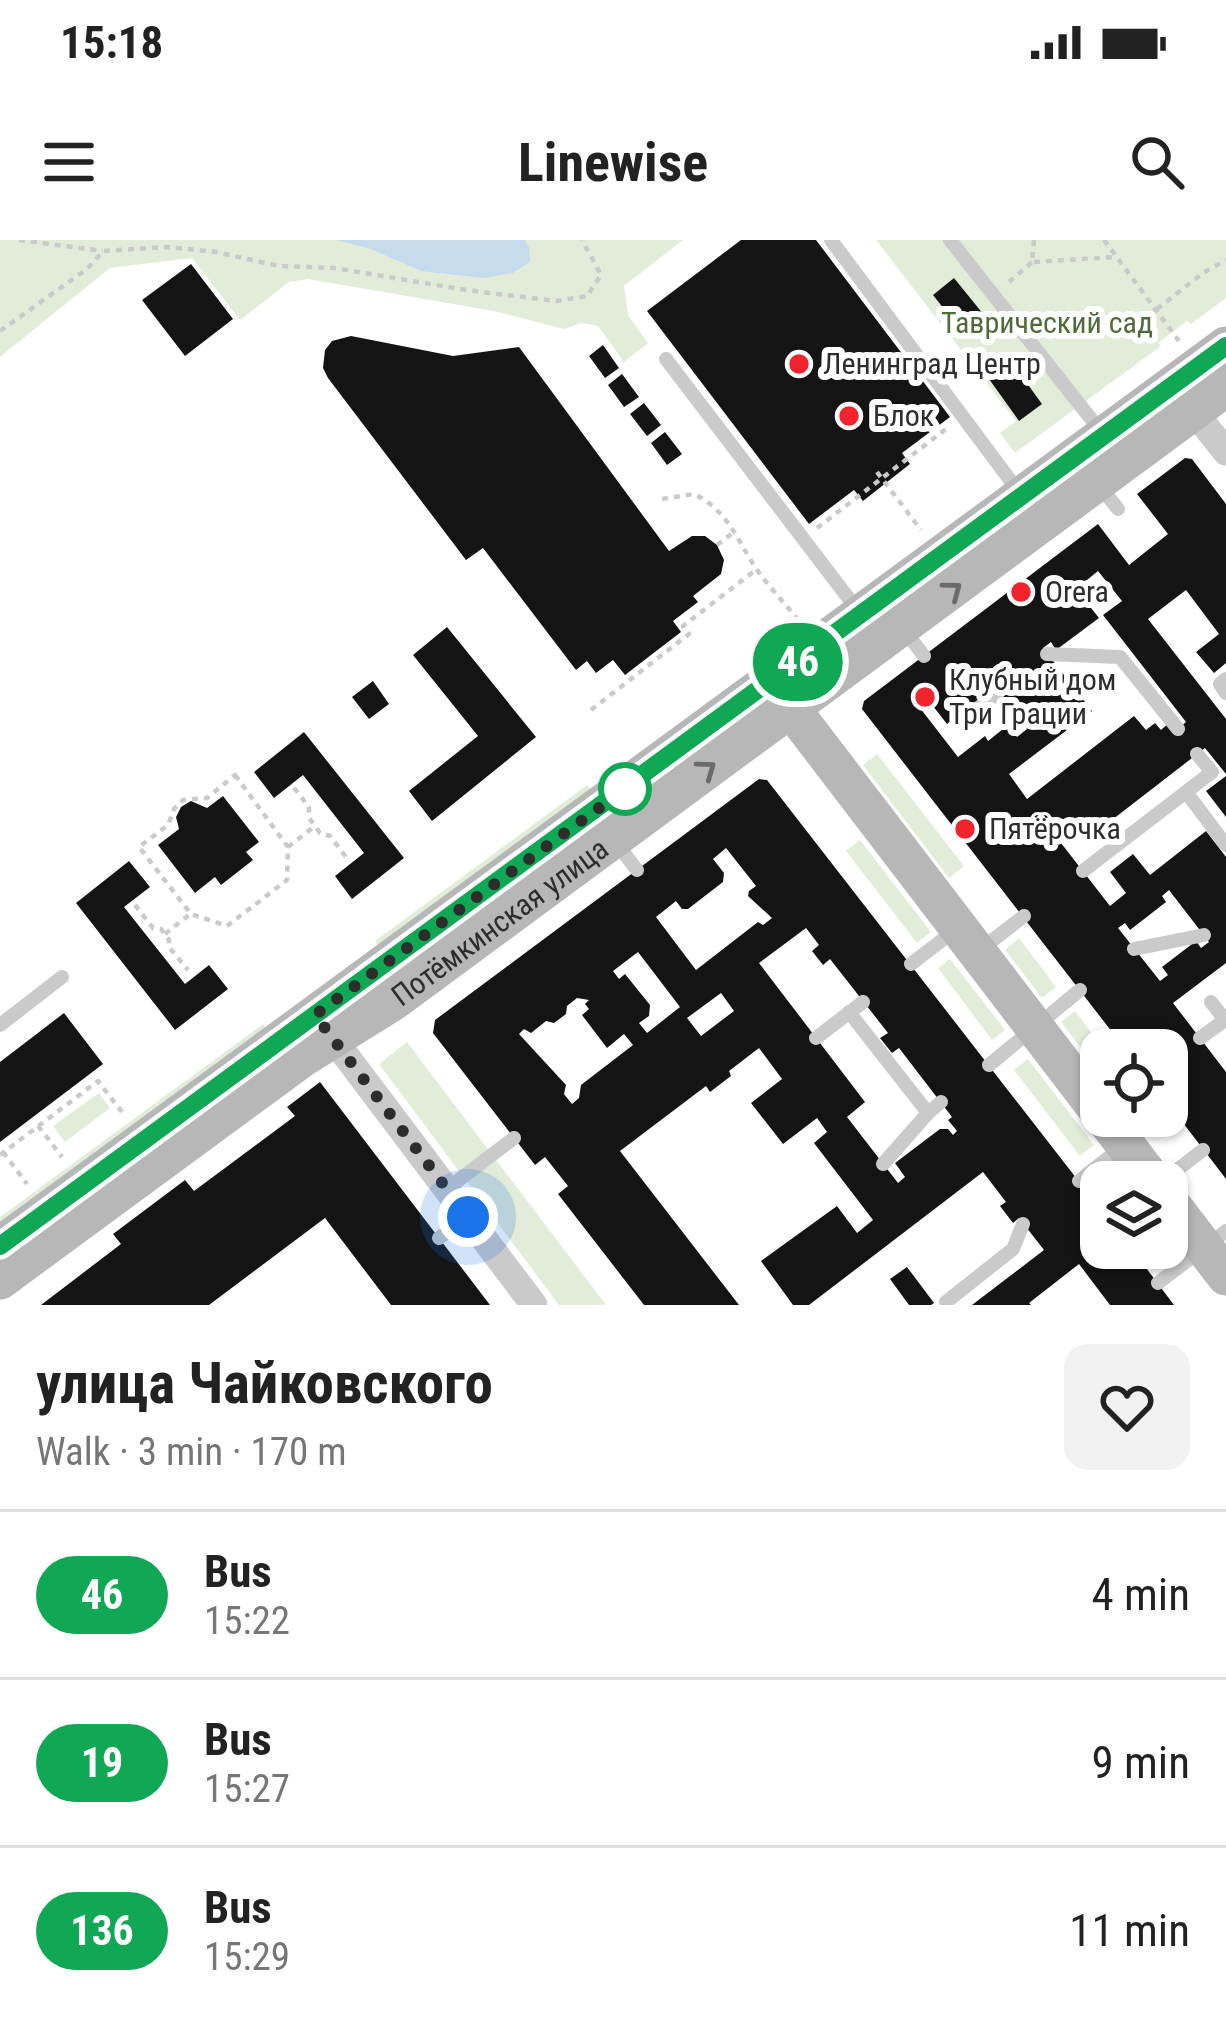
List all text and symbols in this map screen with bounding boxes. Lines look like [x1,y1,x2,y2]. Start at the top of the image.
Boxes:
text: 15:18 [60,16,163,69]
icon: menu [36,129,102,195]
icon: search [1124,129,1190,195]
text: Linewise [518,131,708,194]
park label: Таврический сад [941,305,1153,340]
place label: Ленинград Центр [823,346,1041,381]
marker: Ленинград Центр [786,351,812,377]
place label: Блок [873,398,934,433]
marker: Блок [836,403,862,429]
place label: Orera [1045,574,1109,609]
marker: Orera [1008,579,1034,605]
one-way arrow [940,582,961,604]
line badge: 46 [744,623,852,701]
text: 46 [777,637,819,686]
place label: Клубный дом Три Грации [949,662,1116,731]
marker: Клубный дом Три Грации [912,684,938,710]
one-way arrow [694,761,716,783]
unlabelled marker [600,764,650,814]
place label: Пятёрочка [989,811,1121,846]
marker: Пятёрочка [952,816,978,842]
street label: Потёмкинская улица [385,831,615,1013]
map controls [1080,1029,1188,1269]
button: locate [1080,1029,1188,1137]
button: layers [1080,1161,1188,1269]
your location [438,1187,498,1247]
button: heart [1064,1344,1190,1470]
text: улица Чайковского [36,1350,493,1417]
text: Walk · 3 min · 170 m [36,1429,347,1475]
text: Bus [204,1545,272,1598]
text: 4 min [1091,1568,1190,1621]
text: 46 [81,1570,123,1619]
text: 15:22 [204,1598,290,1644]
text: Bus [204,1713,272,1766]
text: 9 min [1091,1736,1190,1789]
text: 19 [81,1738,123,1787]
text: 15:27 [204,1766,290,1812]
text: Bus [204,1881,272,1934]
text: 11 min [1069,1904,1190,1957]
text: 136 [70,1906,134,1955]
text: 15:29 [204,1934,290,1980]

